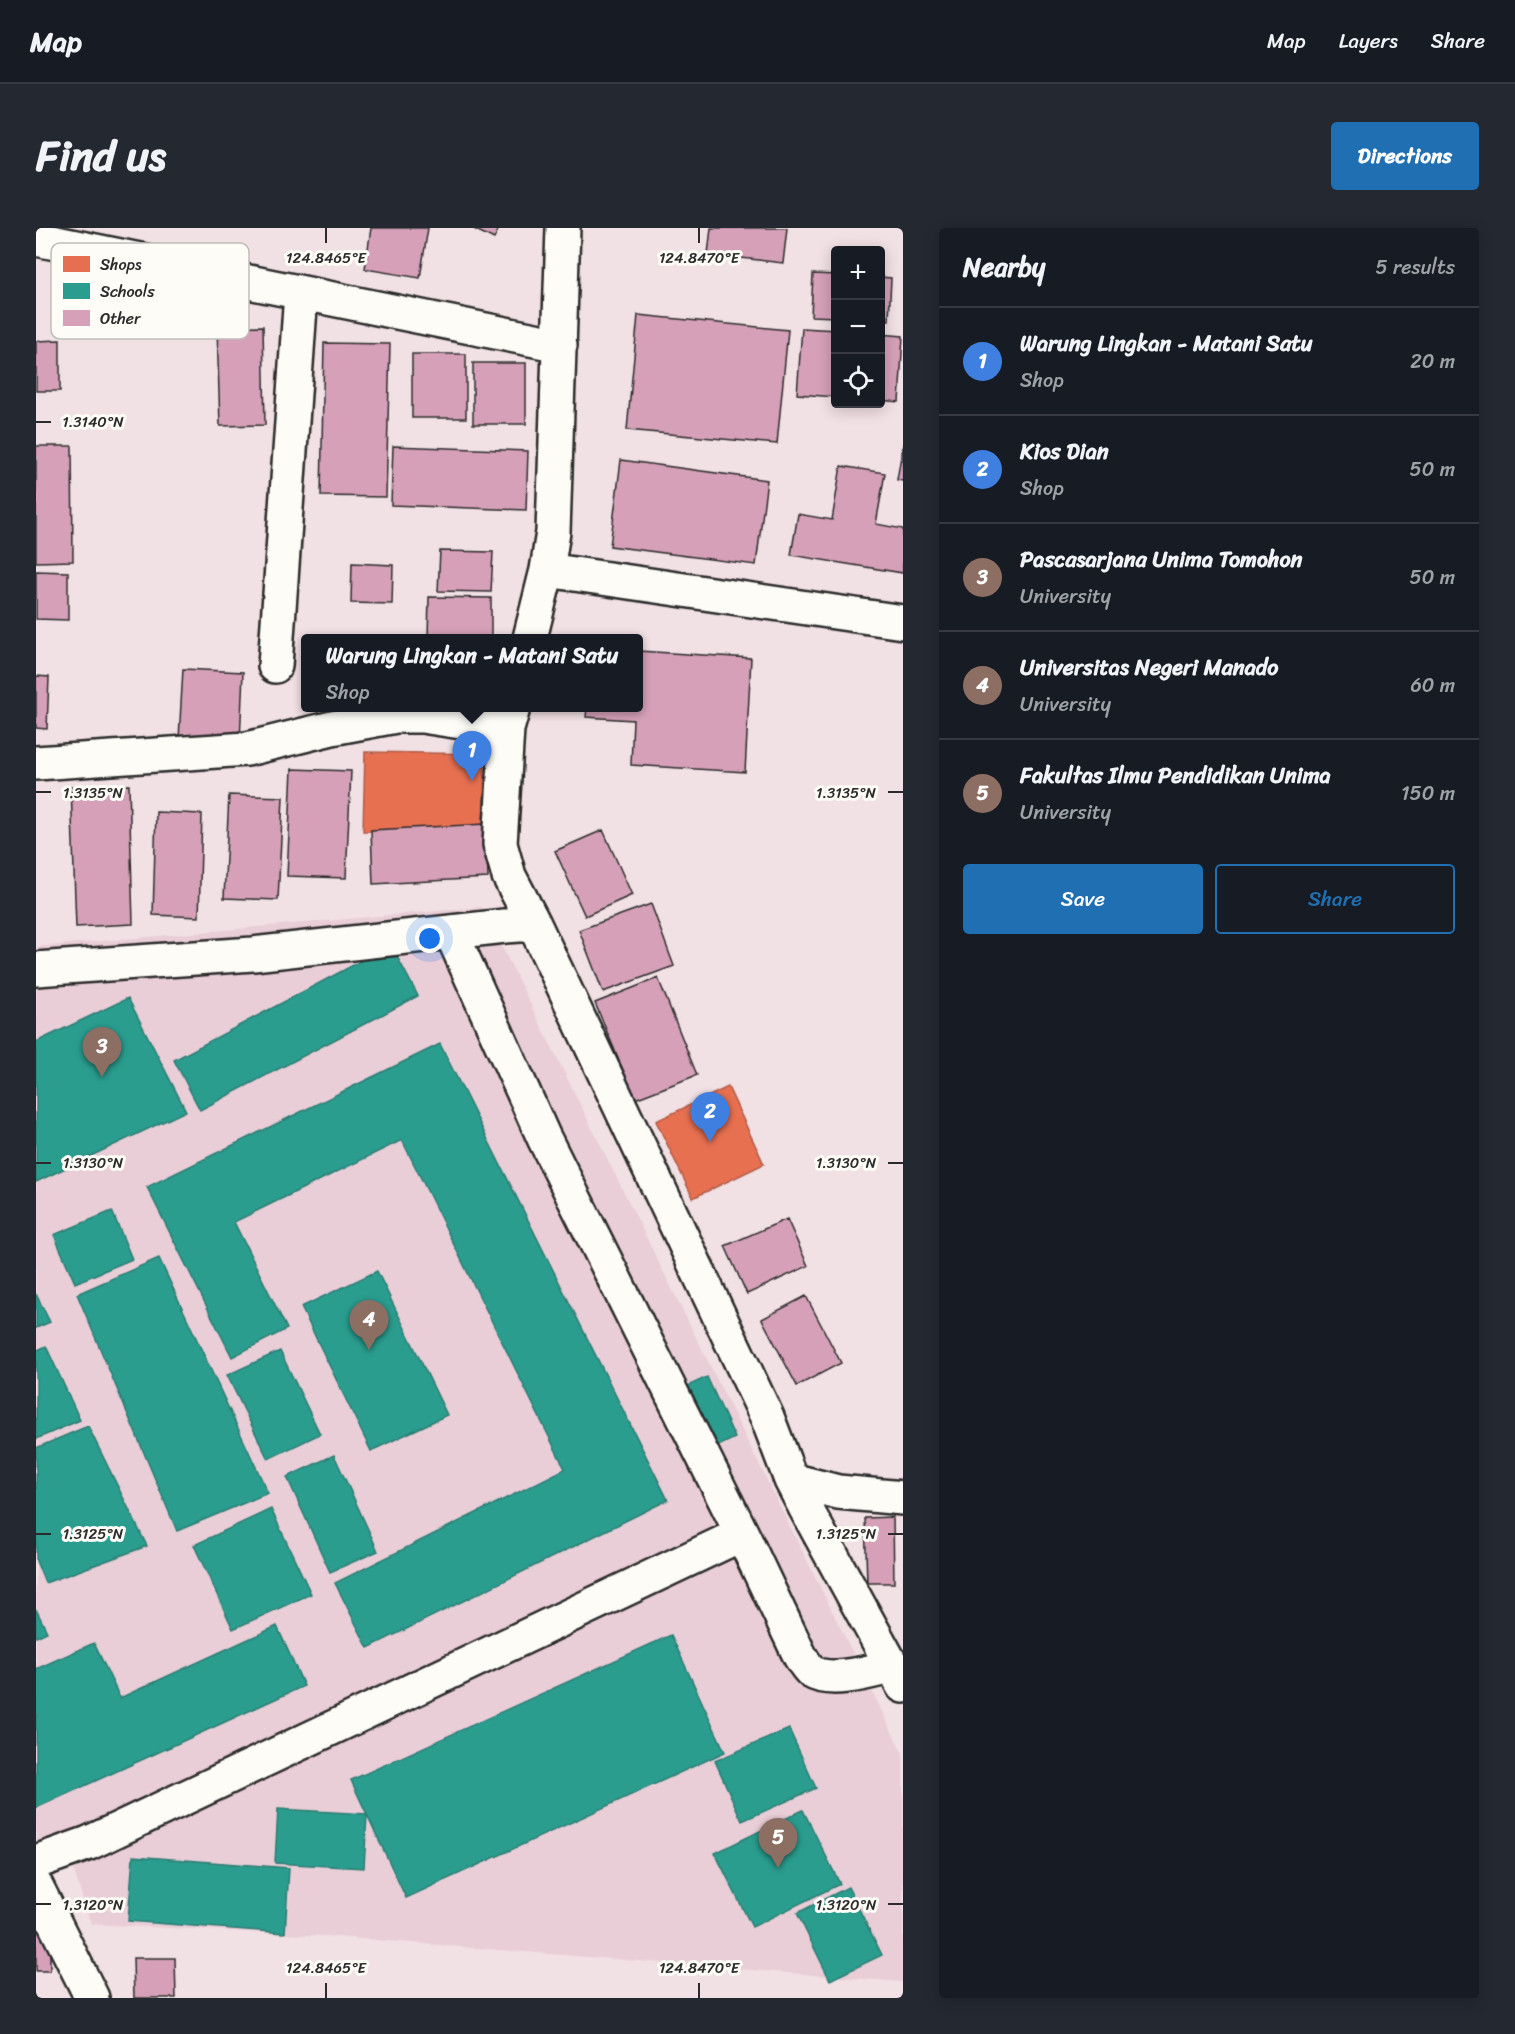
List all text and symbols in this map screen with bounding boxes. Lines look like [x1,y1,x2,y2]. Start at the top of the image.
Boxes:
text: Map [30,17,82,66]
text: Map [1267,22,1306,60]
text: Layers [1339,22,1398,60]
text: Share [1431,22,1485,60]
text: Find us [36,119,166,193]
button: Directions [1331,122,1479,190]
legend [51,243,249,339]
text: Nearby [963,244,1045,290]
text: 124.8465°E [286,245,368,271]
text: 124.8470°E [659,245,741,271]
map controls [831,246,885,408]
button: + [831,246,885,300]
text: Shops [100,250,142,279]
text: 5 results [1376,250,1455,285]
text: Schools [100,277,155,306]
button: − [831,300,885,354]
text: Other [100,304,142,333]
text: Warung Lingkan - Matani Satu [1020,324,1313,363]
text: 1 [978,344,987,379]
text: 20 m [1410,344,1455,379]
button: locate [831,354,885,408]
text: Shop [1020,363,1064,398]
text: 1.3140°N [62,409,124,435]
text: Kios Dian [1020,432,1109,471]
text: 2 [977,452,988,487]
text: 50 m [1410,452,1455,487]
text: Shop [1020,471,1064,506]
text: Pascasarjana Unima Tomohon [1020,540,1302,579]
text: 3 [977,560,988,595]
text: 50 m [1410,560,1455,595]
text: University [1020,579,1111,614]
popup [301,634,643,712]
text: Warung Lingkan - Matani Satu [326,636,618,675]
text: Universitas Negeri Manado [1020,648,1278,687]
text: 4 [976,668,989,703]
text: 60 m [1410,668,1455,703]
text: Shop [326,675,369,710]
text: University [1020,687,1111,722]
pin: 1 [452,732,492,781]
text: Fakultas Ilmu Pendidikan Unima [1020,756,1331,795]
text: 5 [976,776,989,811]
text: 150 m [1401,776,1455,811]
text: 1.3135°N [63,780,124,806]
text: 1.3135°N [816,780,877,806]
text: University [1020,795,1111,830]
button: Save [963,864,1203,934]
button: Share [1215,864,1455,934]
your location [415,924,444,953]
pin: 3 [82,1028,122,1077]
pin: 2 [690,1092,730,1142]
text: 1.3130°N [63,1150,124,1176]
text: 1.3130°N [816,1150,877,1176]
pin: 4 [350,1300,388,1350]
text: 1.3125°N [63,1521,124,1547]
text: 1.3125°N [816,1521,877,1547]
pin: 5 [758,1818,798,1868]
text: 1.3120°N [63,1892,124,1918]
text: 1.3120°N [816,1892,877,1918]
text: 124.8465°E [286,1955,368,1981]
text: 124.8470°E [659,1955,741,1981]

